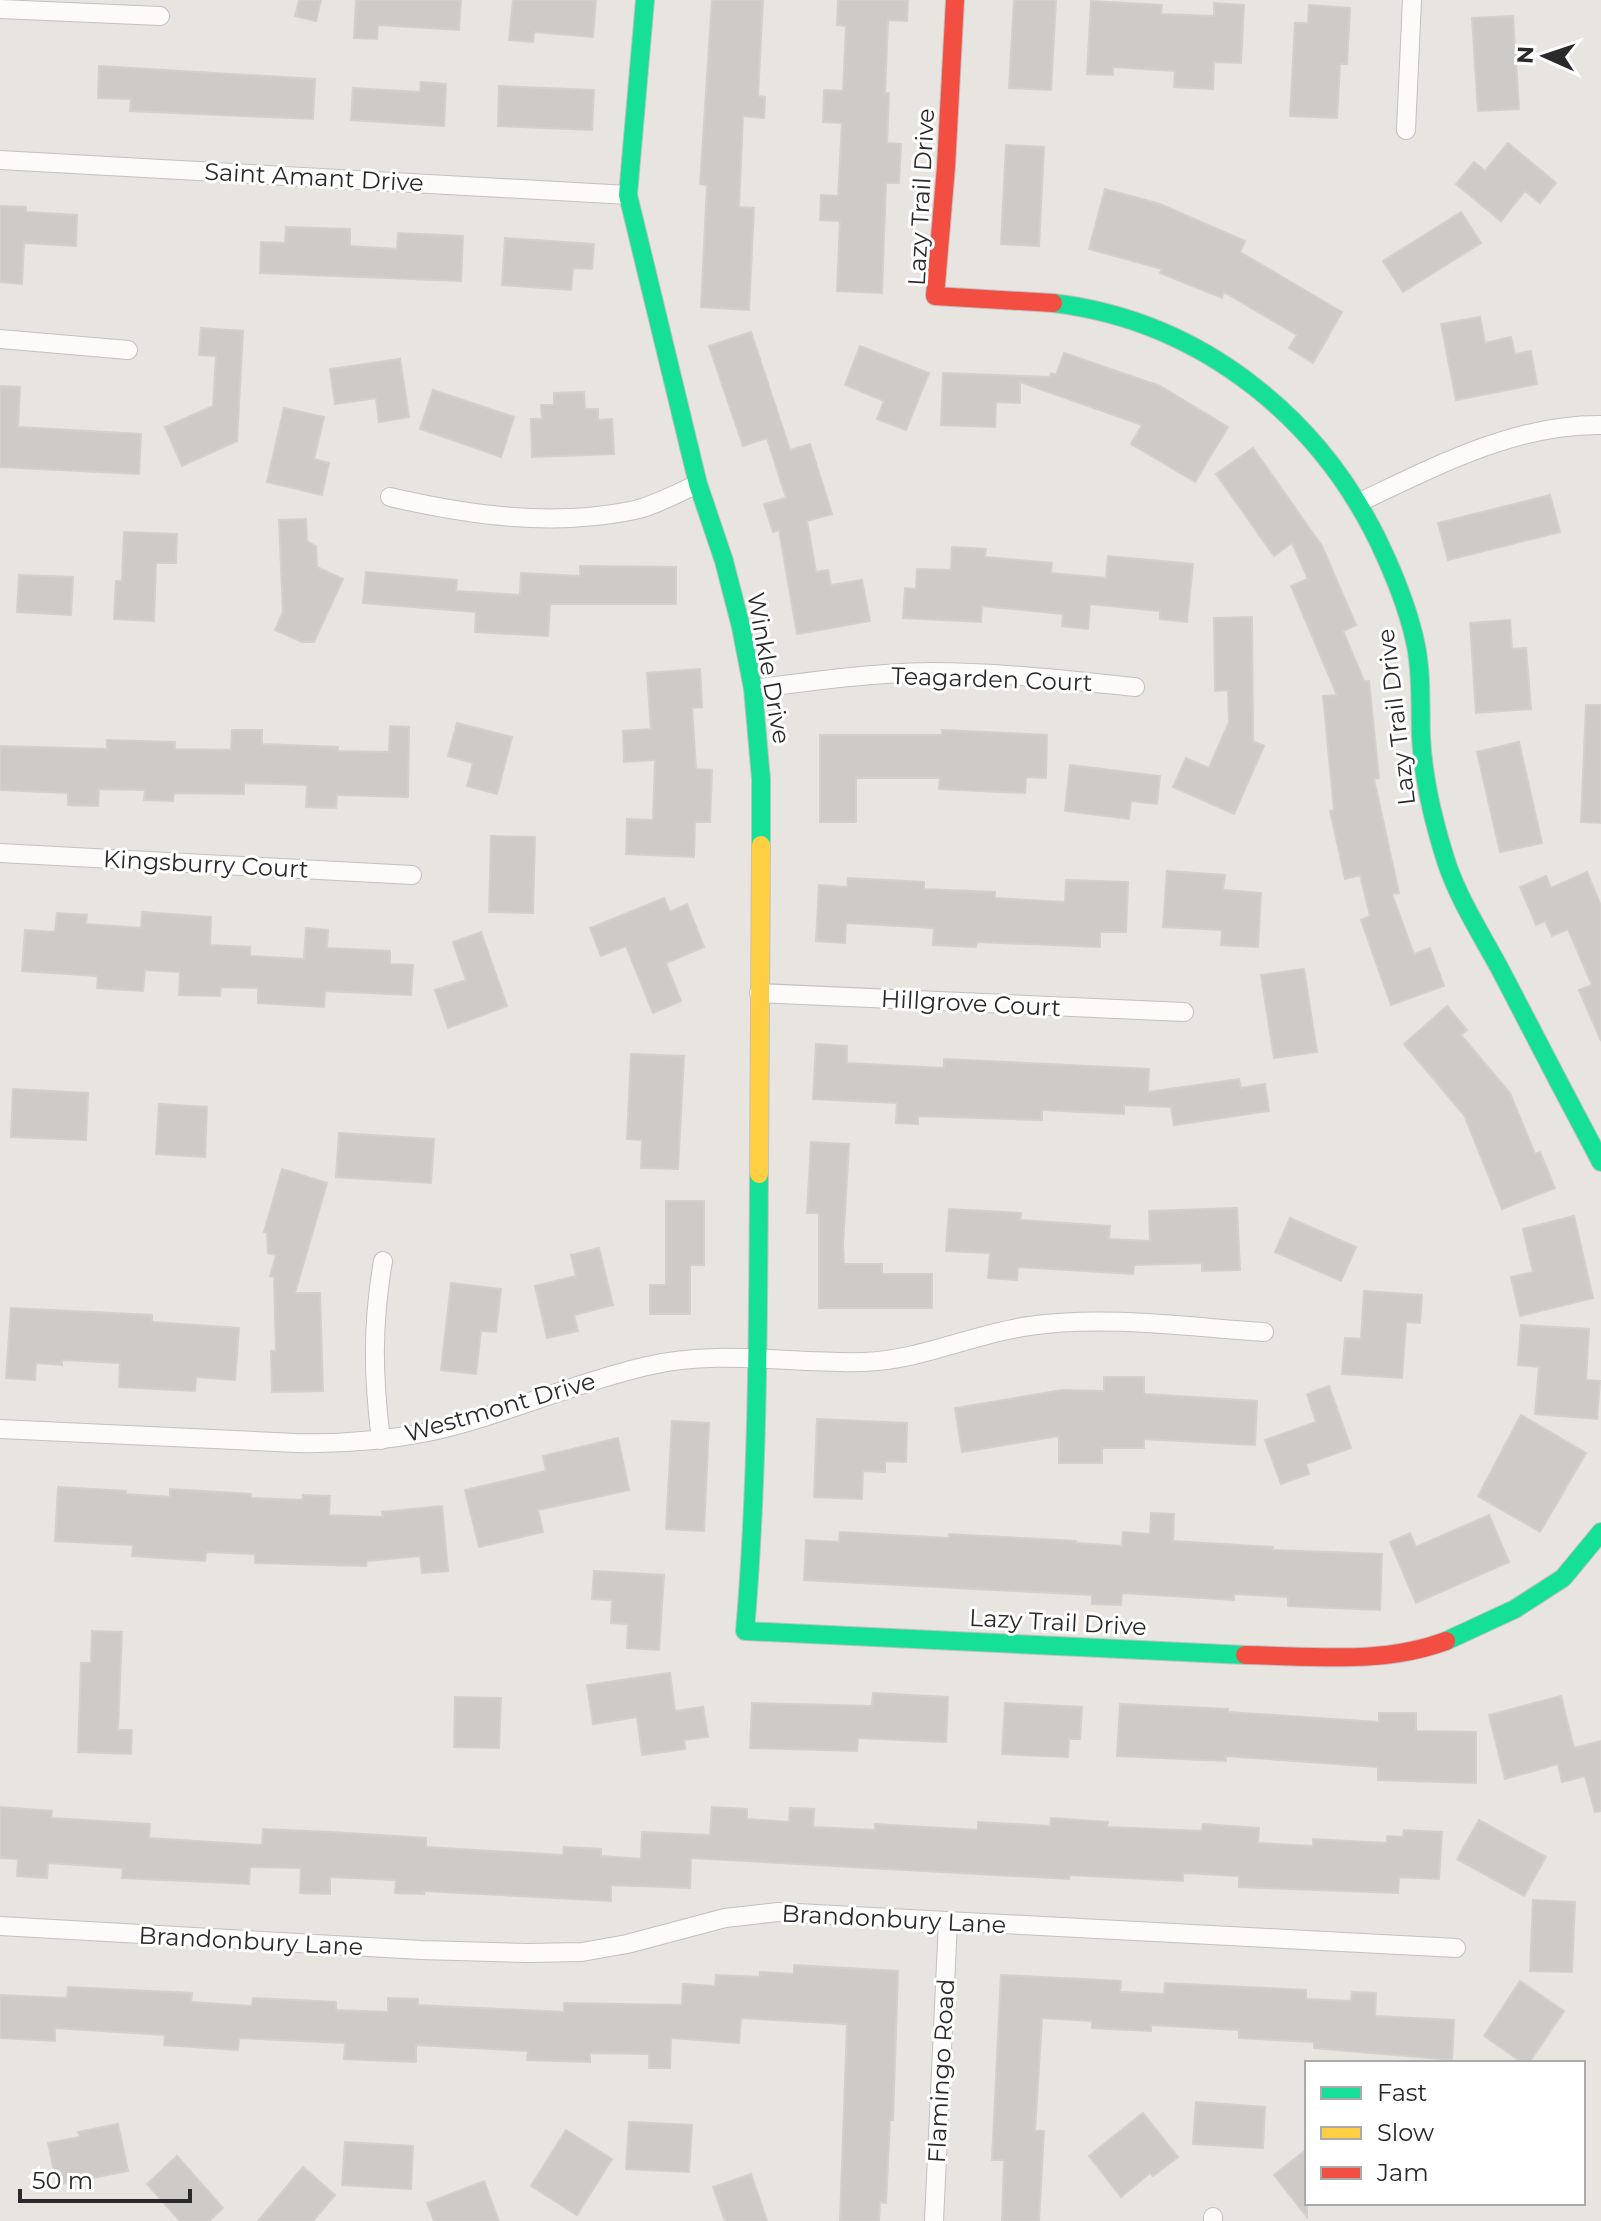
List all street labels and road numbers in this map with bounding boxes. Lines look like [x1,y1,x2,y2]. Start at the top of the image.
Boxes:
street label: Lazy Trail Drive [902,107,940,287]
street label: Saint Amant Drive [204,157,424,197]
street label: Winkle Drive [741,590,797,746]
street label: Lazy Trail Drive [1371,627,1421,807]
street label: Teagarden Court [891,661,1093,697]
street label: Kingsburry Court [102,844,310,884]
street label: Hillgrove Court [880,984,1062,1022]
street label: Westmont Drive [401,1366,599,1448]
street label: Lazy Trail Drive [968,1603,1148,1641]
street label: Brandonbury Lane [781,1899,1007,1939]
street label: Brandonbury Lane [138,1921,364,1961]
street label: Flamingo Road [922,1978,960,2164]

